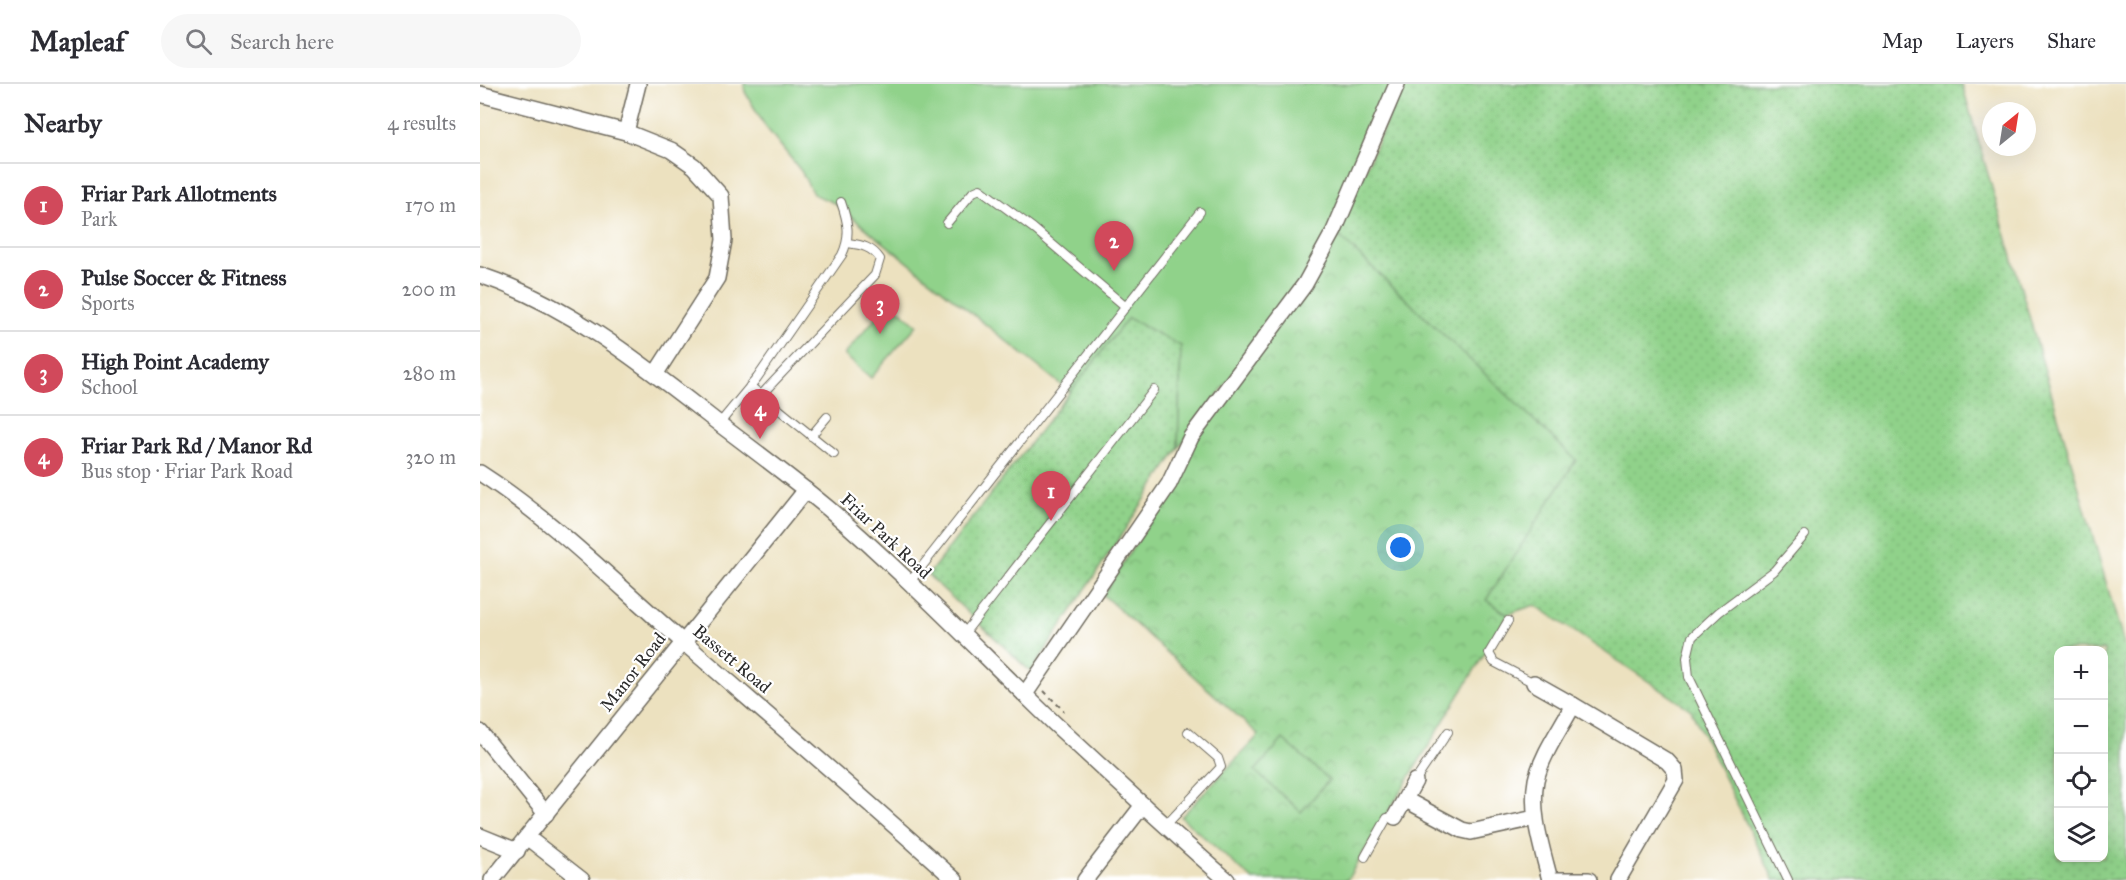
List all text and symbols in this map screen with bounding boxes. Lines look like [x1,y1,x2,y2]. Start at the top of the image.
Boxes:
search box [161,14,581,68]
text: Mapleaf [30,24,125,59]
icon: search [182,25,215,58]
text: Search here [230,28,334,55]
text: Map [1882,28,1923,54]
text: Layers [1956,28,2014,54]
text: Share [2047,28,2096,54]
north arrow [1982,102,2036,156]
text: Nearby [24,107,102,139]
text: 4 results [387,111,456,135]
text: Friar Park Allotments [81,180,277,207]
text: 1 [40,193,47,217]
text: 170 m [405,193,456,217]
text: Park [81,207,117,231]
pin: 2 [1094,222,1134,271]
text: Pulse Soccer & Fitness [81,264,286,291]
text: 2 [39,277,48,301]
text: 200 m [402,277,456,301]
pin: 3 [860,284,900,334]
text: Sports [81,291,135,315]
text: High Point Academy [81,348,269,375]
text: 3 [40,361,48,385]
text: 280 m [403,361,456,385]
text: School [81,375,138,399]
pin: 4 [740,390,780,439]
text: Friar Park Rd / Manor Rd [81,432,312,459]
text: 4 [38,445,49,469]
text: 320 m [405,445,456,469]
text: Bus stop · Friar Park Road [81,459,293,483]
pin: 1 [1032,472,1070,521]
street label: Friar Park Road [836,488,936,584]
your location [1386,533,1415,562]
street label: Bassett Road [689,620,775,698]
street label: Manor Road [595,628,671,716]
map controls [2054,646,2108,862]
button: + [2054,646,2108,700]
button: − [2054,700,2108,754]
button: locate [2054,754,2108,808]
button: layers [2054,808,2108,862]

